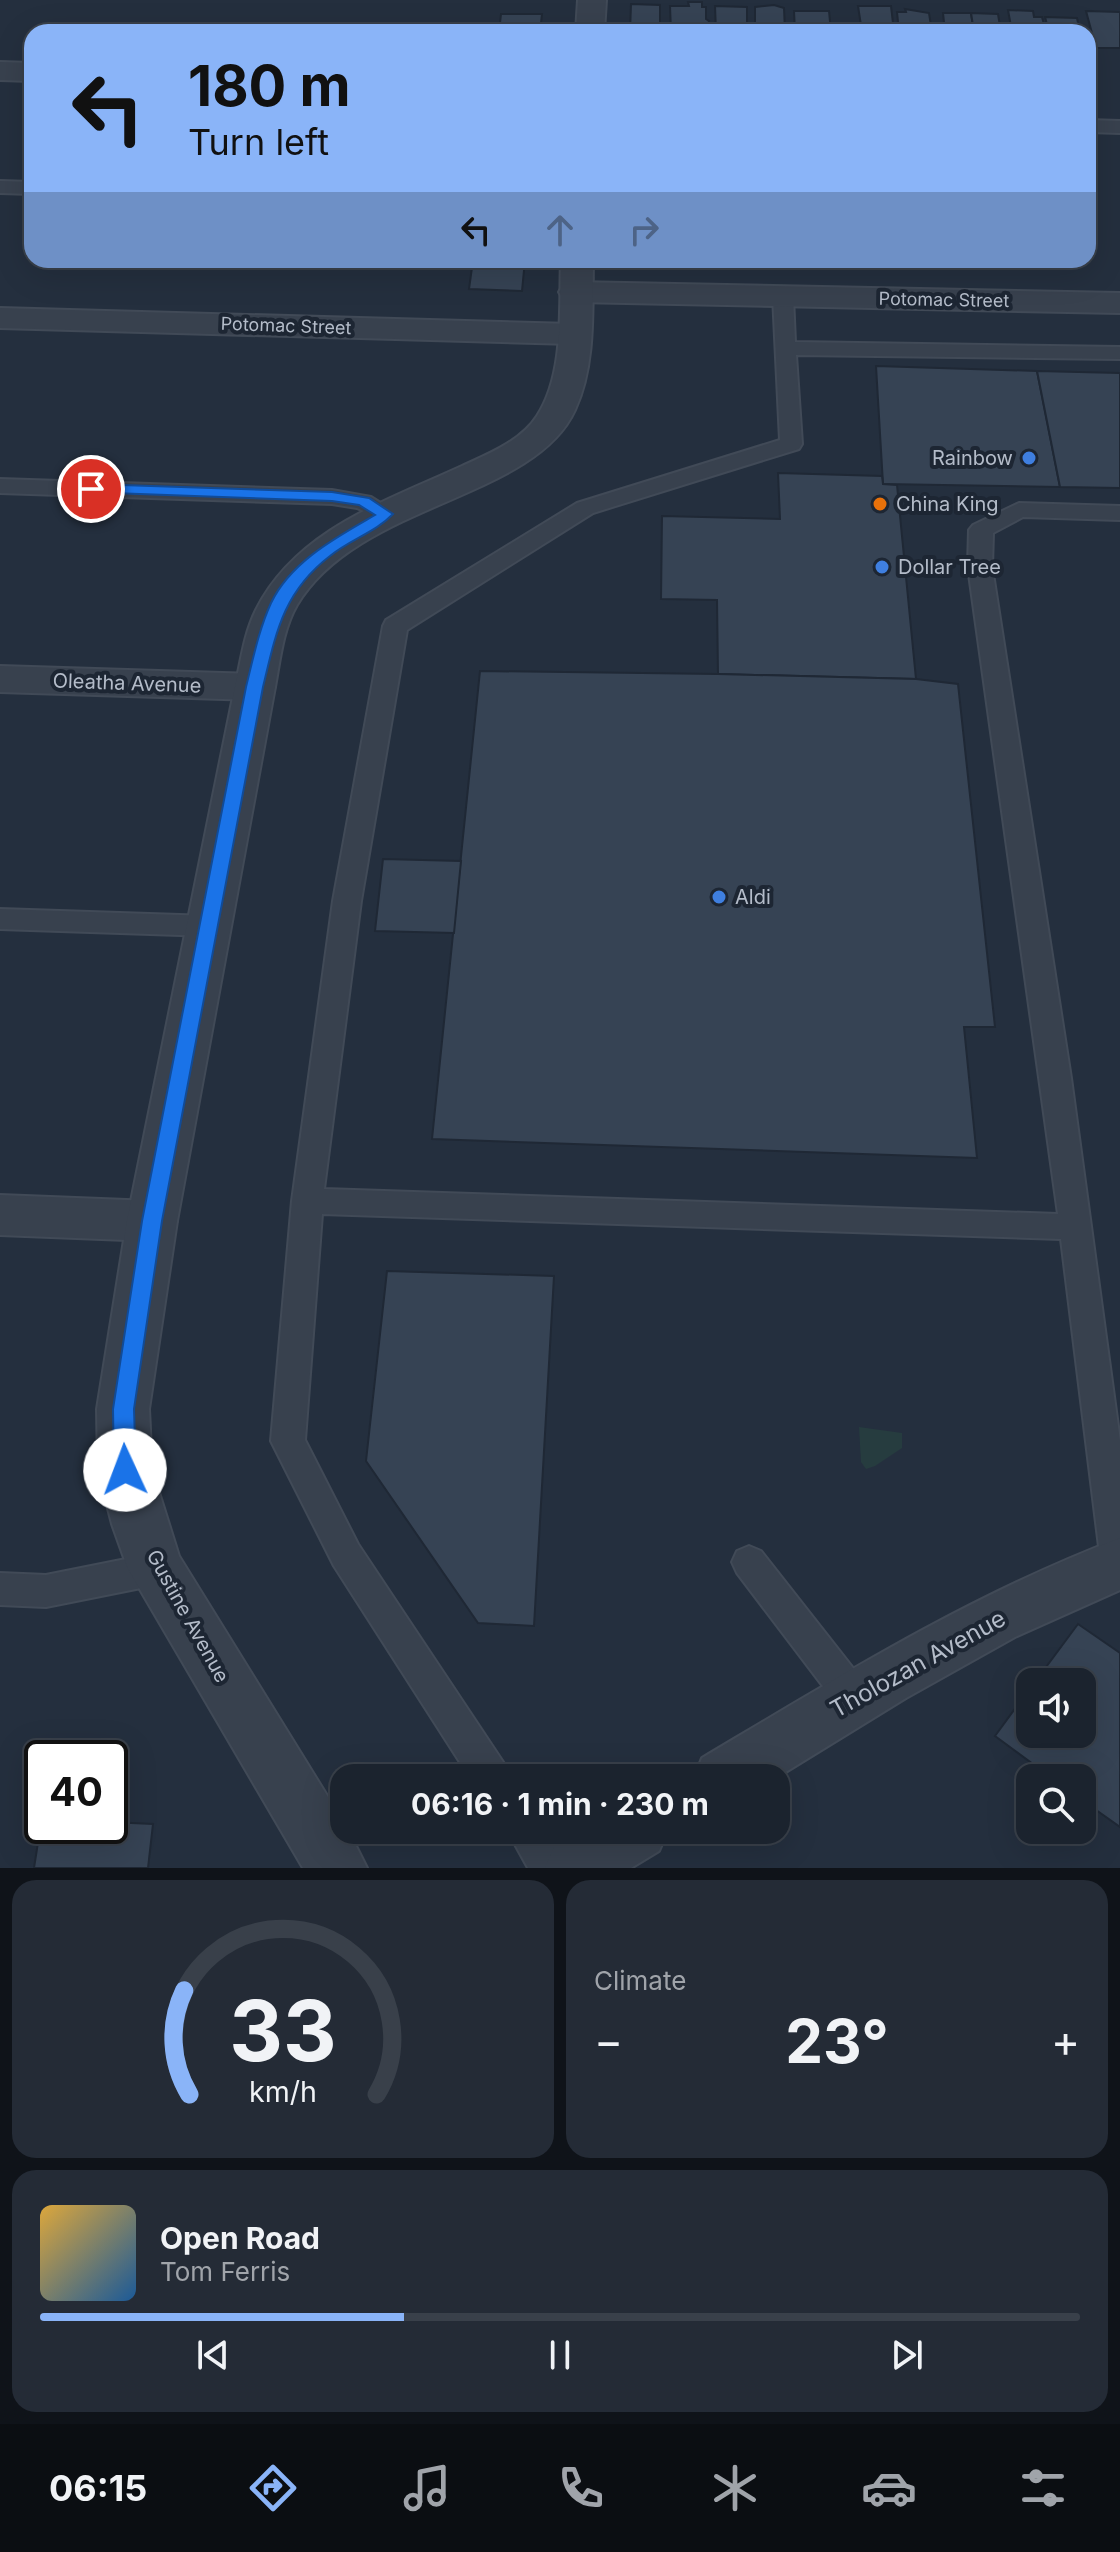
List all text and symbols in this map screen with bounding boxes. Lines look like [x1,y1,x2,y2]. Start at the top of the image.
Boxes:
text: 180 m [188,52,351,120]
icon: left [56,56,160,160]
text: Turn left [188,120,329,164]
icon: left [454,208,498,252]
icon: ahead [538,208,582,252]
icon: right [622,208,666,252]
street label: Potomac Street [878,288,1010,311]
street label: Potomac Street [220,313,352,338]
place label: Rainbow [932,446,1013,470]
marker: Rainbow [1020,449,1038,467]
pin [57,455,125,523]
icon: arrive [69,467,113,511]
place label: China King [896,492,999,516]
marker: China King [871,495,889,513]
place label: Dollar Tree [898,555,1001,579]
marker: Dollar Tree [873,558,891,576]
street label: Oleatha Avenue [52,668,202,698]
place label: Aldi [735,885,771,909]
marker: Aldi [710,888,728,906]
position arrow [83,1428,167,1512]
street label: Gustine Avenue [142,1545,234,1687]
street label: Tholozan Avenue [825,1603,1010,1724]
map controls [1016,1668,1096,1844]
button: sound [1016,1668,1096,1748]
speed limit sign: 40 [24,1740,128,1844]
button: search [1016,1764,1096,1844]
text: 06:16 · 1 min · 230 m [411,1786,709,1822]
text: Climate [594,1965,686,1996]
text: 33 [229,1980,337,2081]
text: 23° [785,2005,889,2077]
text: − [594,2014,623,2068]
text: + [1051,2014,1080,2068]
text: km/h [249,2074,317,2109]
text: Open Road [160,2220,320,2256]
text: Tom Ferris [160,2256,290,2287]
icon: previous [191,2333,235,2377]
icon: pause [538,2333,582,2377]
icon: next [885,2333,929,2377]
icon: directions [245,2460,301,2516]
icon: music [399,2460,455,2516]
icon: phone [553,2460,609,2516]
icon: climate [707,2460,763,2516]
icon: car [861,2460,917,2516]
icon: filters [1015,2460,1071,2516]
text: 06:15 [49,2466,147,2510]

